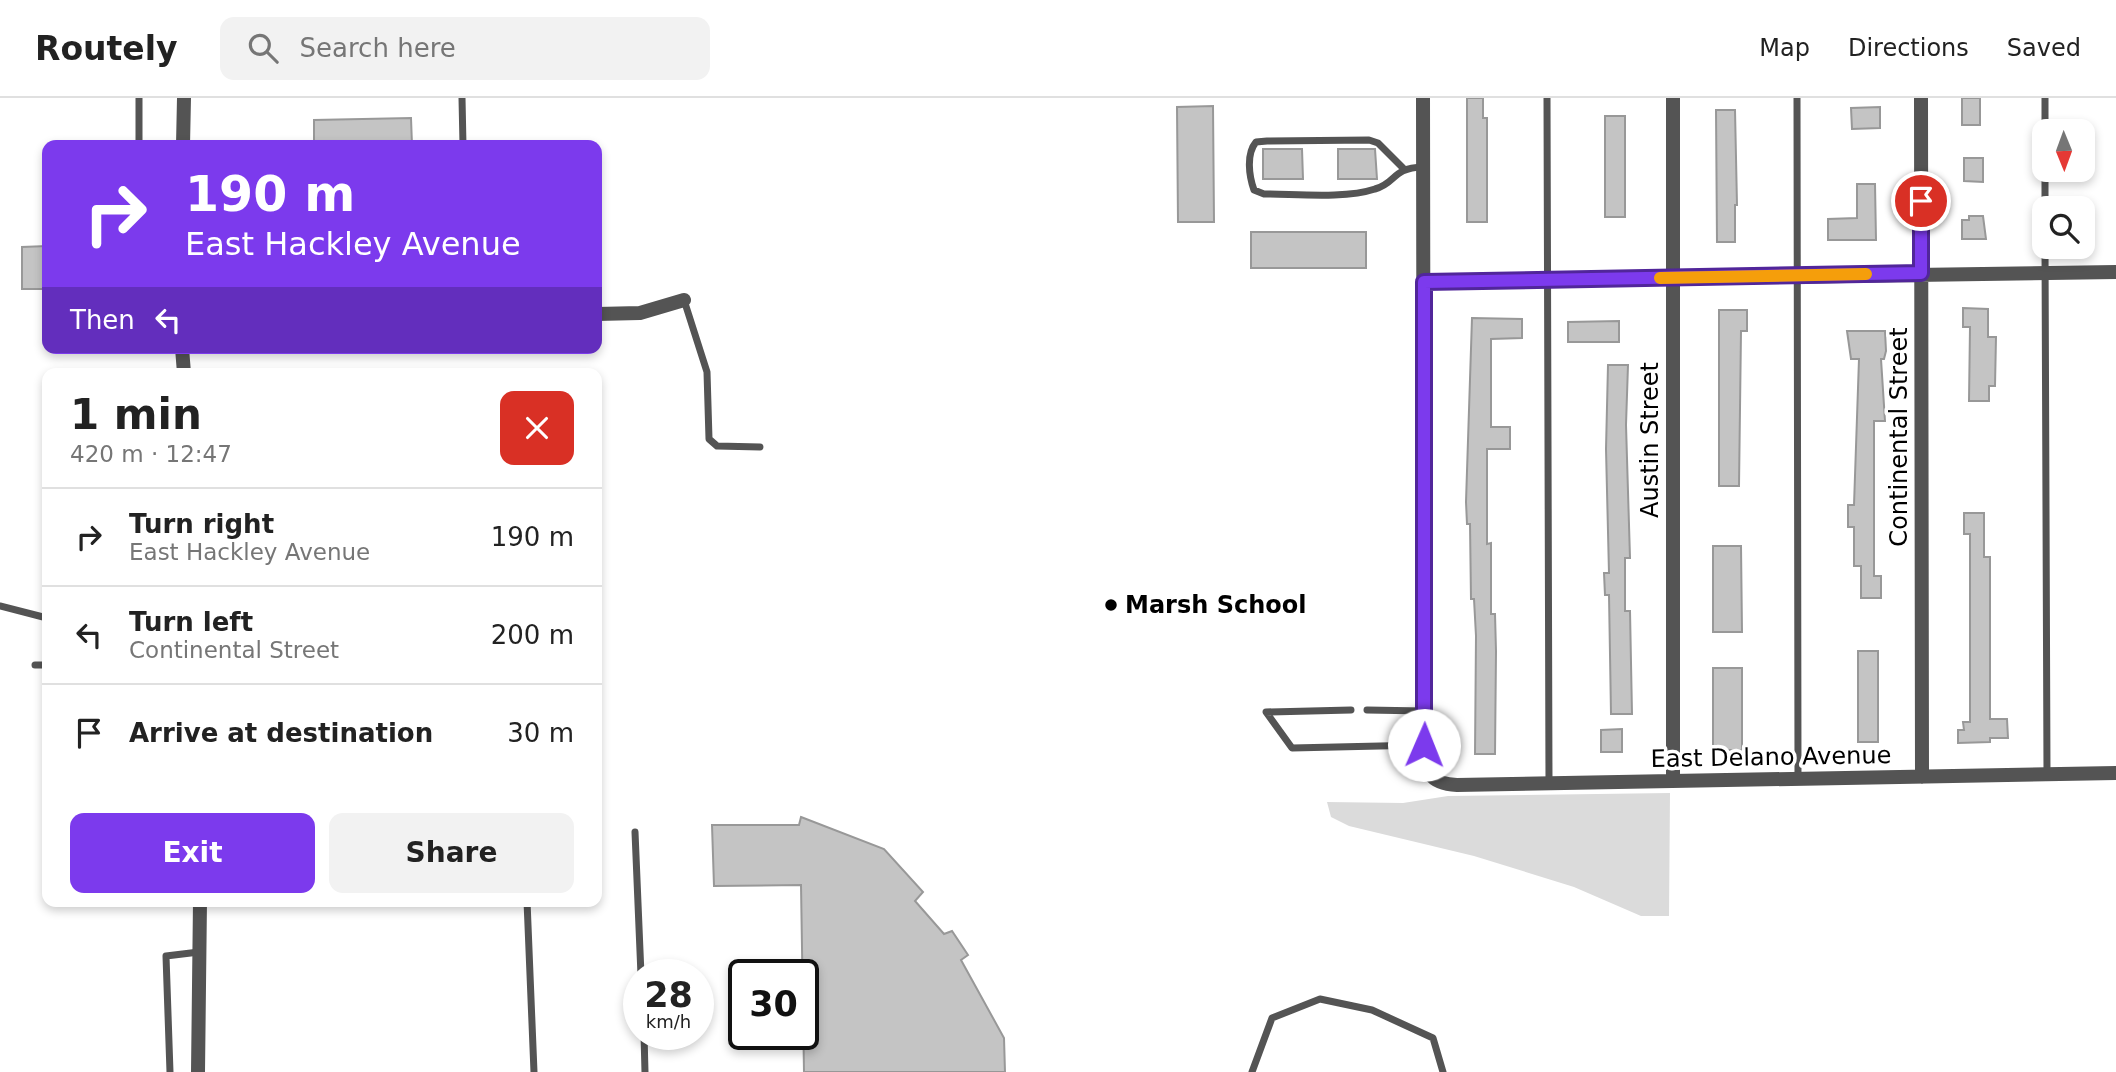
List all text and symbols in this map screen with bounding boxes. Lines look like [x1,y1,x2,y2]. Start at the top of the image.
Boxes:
search box [220,17,710,80]
text: Routely [35,29,178,68]
icon: search [244,29,282,67]
text: Search here [300,33,456,63]
text: Map [1759,34,1810,62]
text: Directions [1848,34,1969,62]
text: Saved [2007,34,2081,62]
north arrow [2032,119,2095,182]
map controls [2032,119,2095,259]
text: 190 m [185,166,355,223]
icon: right [70,168,161,259]
pin [1891,171,1951,231]
icon: arrive [1902,182,1940,220]
button: search [2032,196,2095,259]
text: East Hackley Avenue [185,225,521,263]
icon: left [149,301,187,339]
text: Then [70,305,135,335]
street label: Continental Street [1885,327,1913,547]
street label: Austin Street [1636,362,1664,518]
text: 1 min [70,390,202,439]
button: close [500,391,574,465]
text: 420 m · 12:47 [70,441,232,467]
text: Turn right [129,509,274,539]
icon: right [70,518,108,556]
text: 190 m [491,522,574,552]
text: East Hackley Avenue [129,539,370,565]
place label: Marsh School [1125,591,1306,619]
marker: Marsh School [1103,597,1119,613]
text: Turn left [129,607,253,637]
icon: left [70,616,108,654]
text: 200 m [491,620,574,650]
text: Continental Street [129,637,339,663]
position arrow [1387,708,1461,782]
icon: arrive [70,714,108,752]
text: Arrive at destination [129,718,433,748]
text: 30 m [507,718,574,748]
street label: East Delano Avenue [1650,741,1892,773]
button: Exit [70,813,315,893]
button: Share [329,813,574,893]
speed limit sign: 30 [728,959,819,1050]
text: 28 [644,975,693,1015]
text: km/h [646,1011,691,1032]

